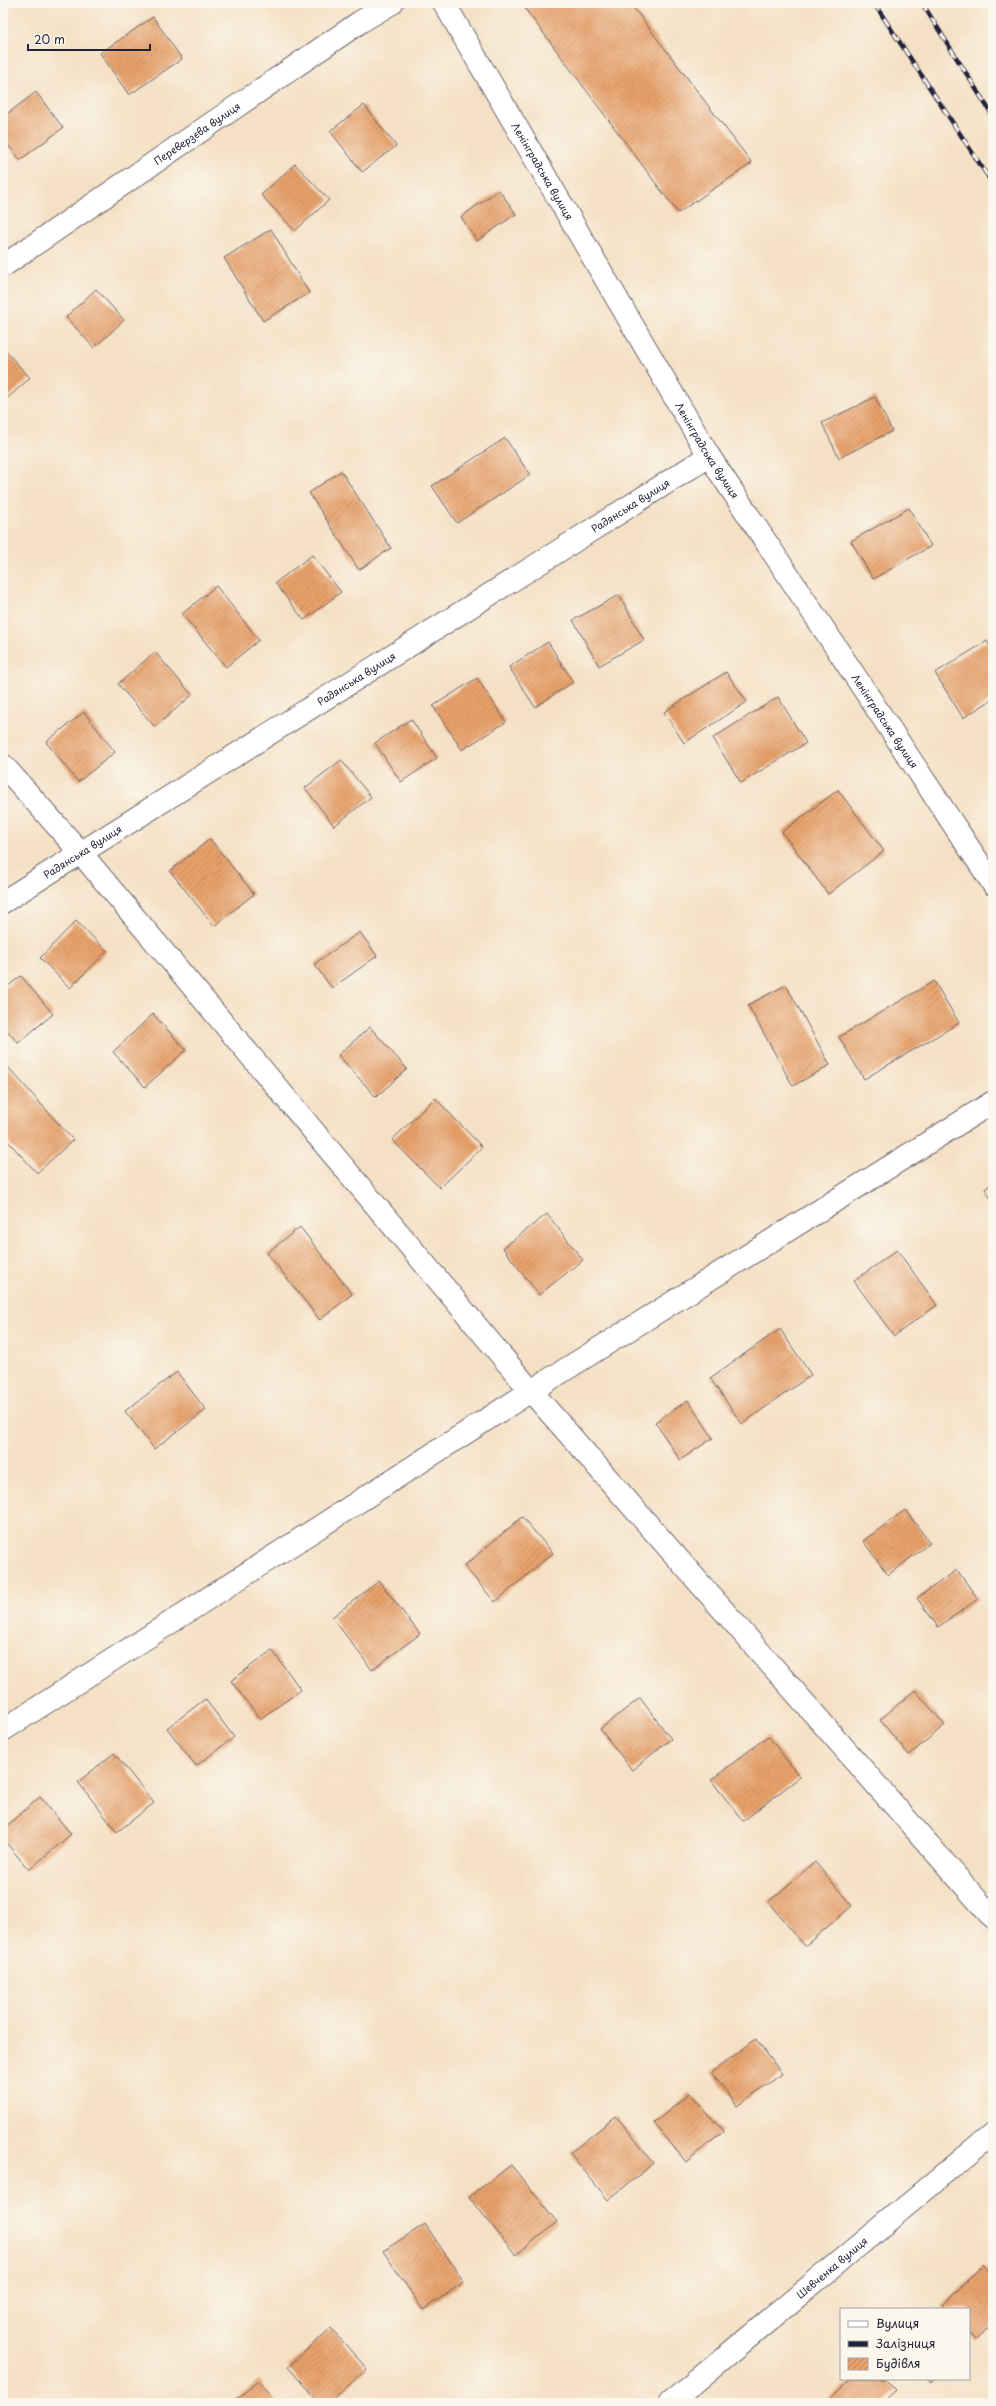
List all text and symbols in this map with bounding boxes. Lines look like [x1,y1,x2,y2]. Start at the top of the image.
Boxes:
scale bar [28,26,150,52]
text: 20 m [34,30,65,48]
street label: Переверзєва вулиця [150,98,243,168]
street label: Ленінградська вулиця [509,120,577,223]
street label: Ленінградська вулиця [672,399,743,501]
street label: Радянська вулиця [588,475,672,536]
street label: Радянська вулиця [314,648,398,709]
street label: Ленінградська вулиця [849,671,922,771]
street label: Радянська вулиця [40,821,124,882]
street label: Шевченка вулиця [793,2233,870,2301]
legend [840,2308,970,2380]
text: Вулиця [876,2314,919,2332]
text: Залізниця [875,2334,935,2352]
text: Будівля [876,2354,921,2372]

